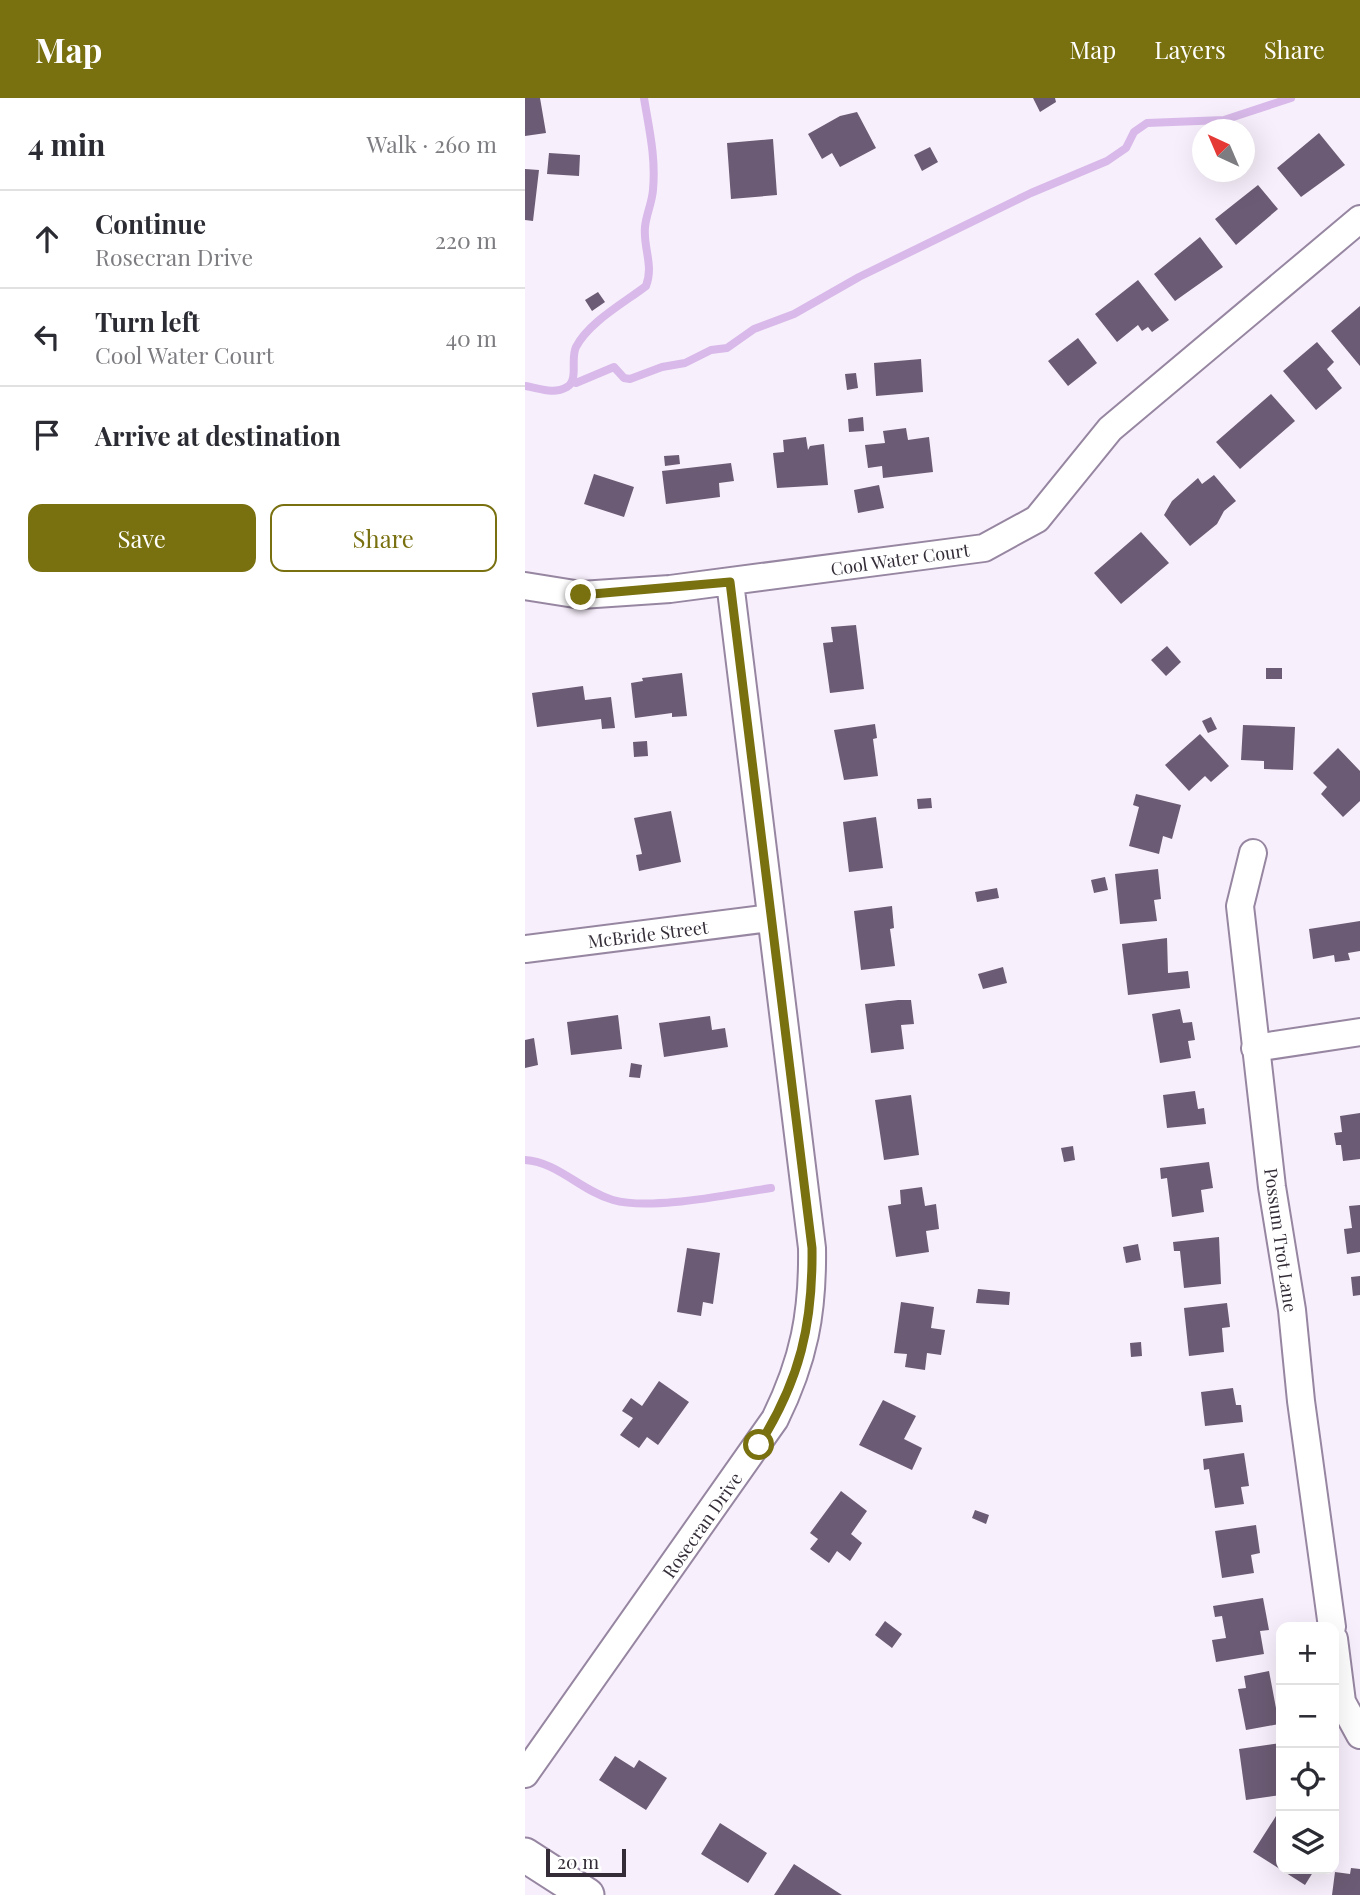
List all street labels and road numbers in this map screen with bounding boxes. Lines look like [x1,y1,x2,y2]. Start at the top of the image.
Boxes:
street label: Cool Water Court [829,537,972,581]
street label: McBride Street [587,915,710,953]
street label: Possum Trot Lane [1259,1166,1303,1314]
street label: Rosecran Drive [657,1467,747,1583]

